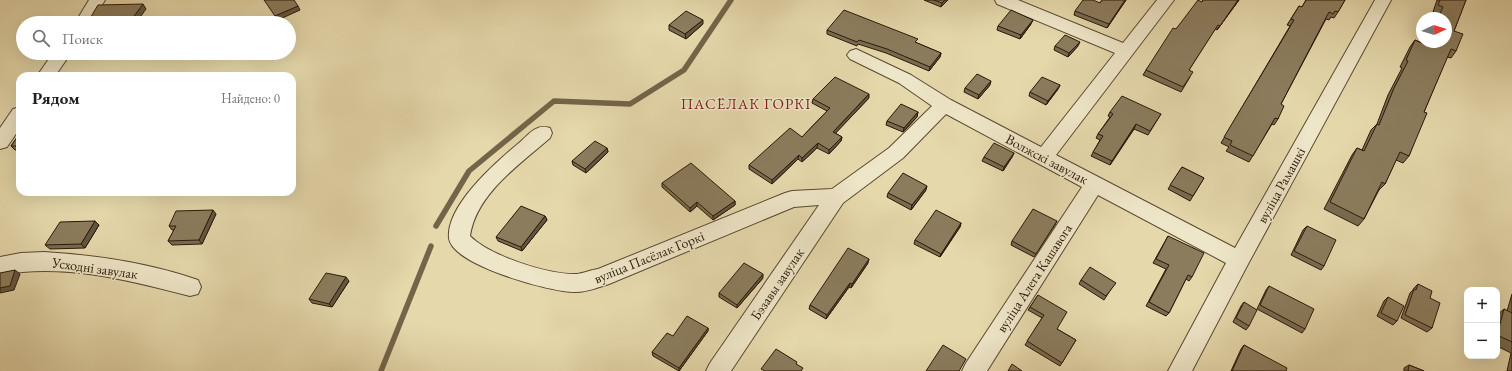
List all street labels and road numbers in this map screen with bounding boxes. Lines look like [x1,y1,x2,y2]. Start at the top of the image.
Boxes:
street label: Волжскі завулак [1003,130,1092,188]
street label: вуліца Рамашкі [1253,143,1310,226]
street label: вуліца Алега Кашавога [992,220,1076,336]
street label: вуліца Пасёлак Горкі [591,226,707,287]
street label: Бэзавы завулак [746,244,808,324]
street label: Усходні завулак [50,253,139,283]

